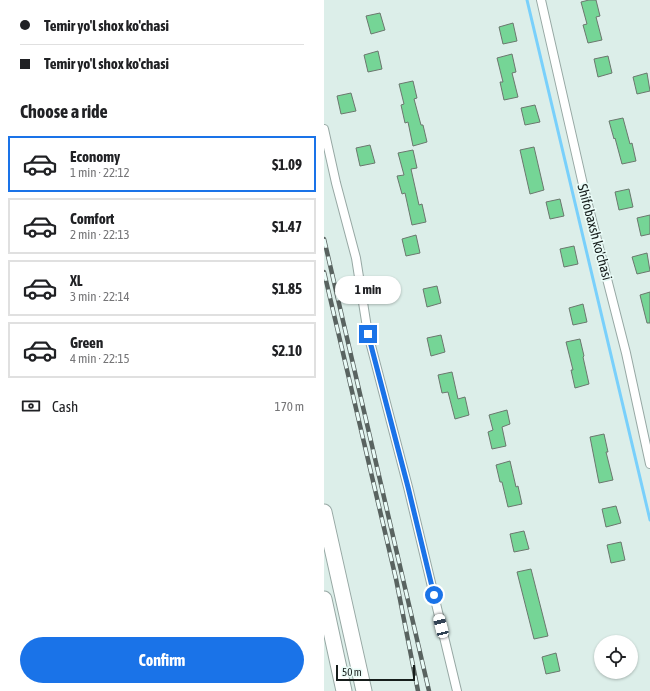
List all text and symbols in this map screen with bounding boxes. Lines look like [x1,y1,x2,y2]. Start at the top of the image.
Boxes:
text: Temir yo'l shox ko'chasi [44,17,169,34]
text: Temir yo'l shox ko'chasi [44,55,169,72]
text: Choose a ride [20,101,108,122]
icon: car [22,146,58,182]
text: Economy [70,148,120,165]
text: $1.09 [272,156,302,173]
text: 1 min · 22:12 [70,165,130,180]
street label: Shifobaxsh ko'chasi [574,182,616,282]
icon: car [22,208,58,244]
text: Comfort [70,210,114,227]
text: $1.47 [272,218,302,235]
text: 2 min · 22:13 [70,227,130,242]
icon: car [22,270,58,306]
text: XL [70,272,83,289]
callout: 1 min [335,276,401,304]
text: $1.85 [272,280,302,297]
text: 1 min [355,282,381,297]
text: 3 min · 22:14 [70,289,130,304]
route end [359,325,377,343]
icon: car [22,332,58,368]
text: Green [70,334,103,351]
text: $2.10 [272,342,302,359]
text: 4 min · 22:15 [70,351,130,366]
icon: cash [20,395,42,417]
text: Cash [52,398,78,415]
text: 170 m [275,399,304,414]
route start [425,586,443,604]
car [432,613,450,639]
map controls [594,635,638,679]
button: locate [594,635,638,679]
button: Confirm [20,637,304,683]
scale bar [336,663,415,682]
text: 50 m [342,666,362,678]

